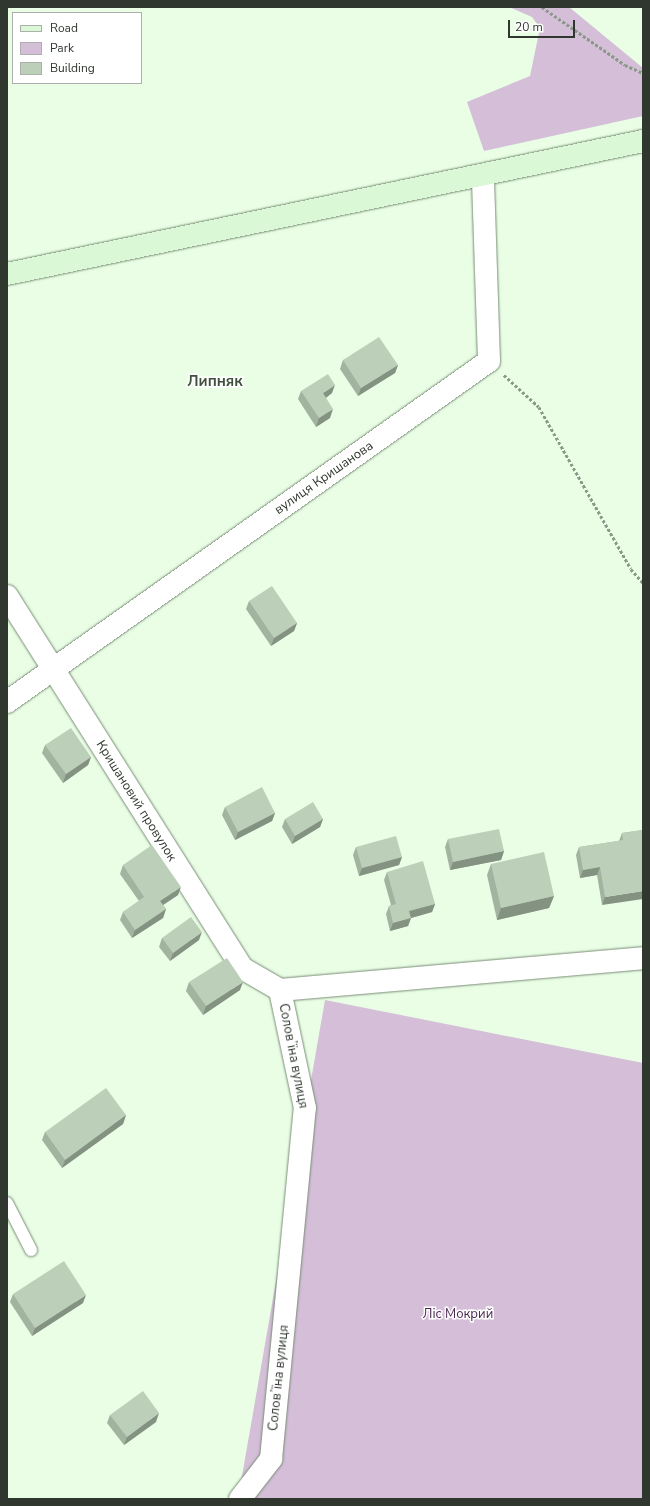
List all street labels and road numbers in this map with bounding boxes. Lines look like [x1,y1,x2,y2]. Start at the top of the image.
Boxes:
street label: вулиця Кришанова [272,438,376,518]
street label: Кришановий провулок [92,738,180,864]
street label: Соловʼїна вулиця [275,1002,311,1110]
street label: Соловʼїна вулиця [266,1324,292,1432]

